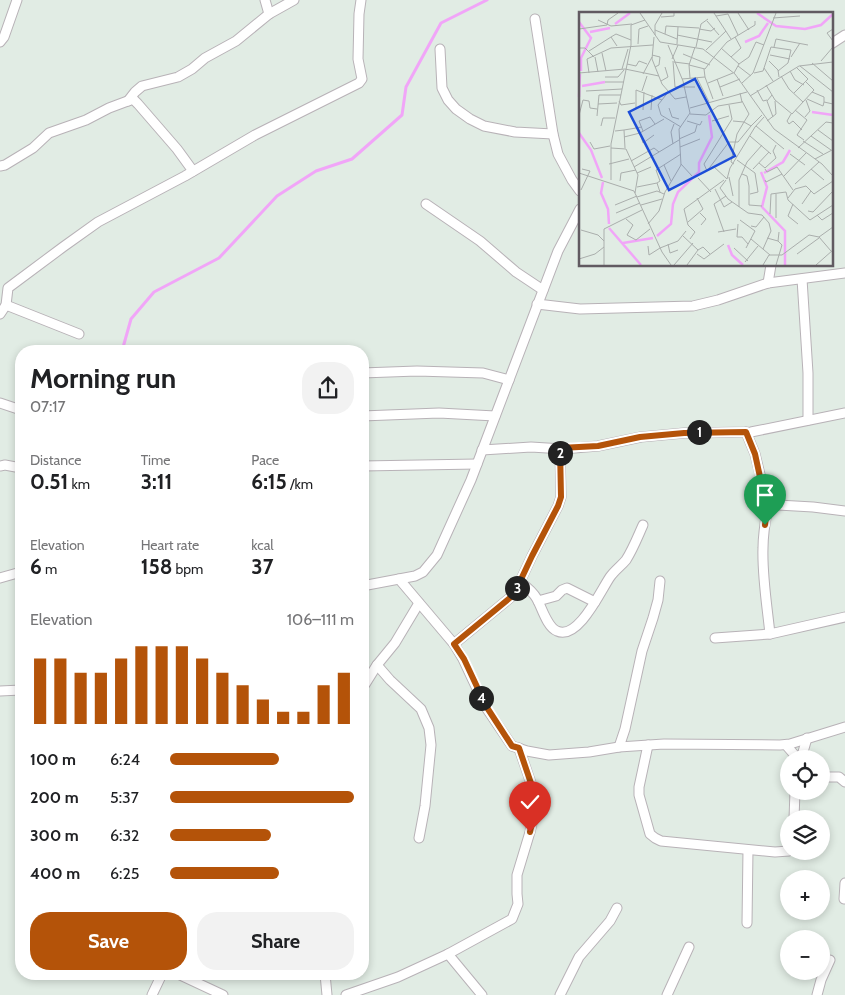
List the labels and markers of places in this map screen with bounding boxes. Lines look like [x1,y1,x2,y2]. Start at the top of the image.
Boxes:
pin: 1 [686,420,712,444]
pin: 2 [548,440,572,466]
pin [744,474,786,525]
pin: 3 [504,576,530,600]
pin: 4 [468,686,494,710]
pin [509,781,551,832]

